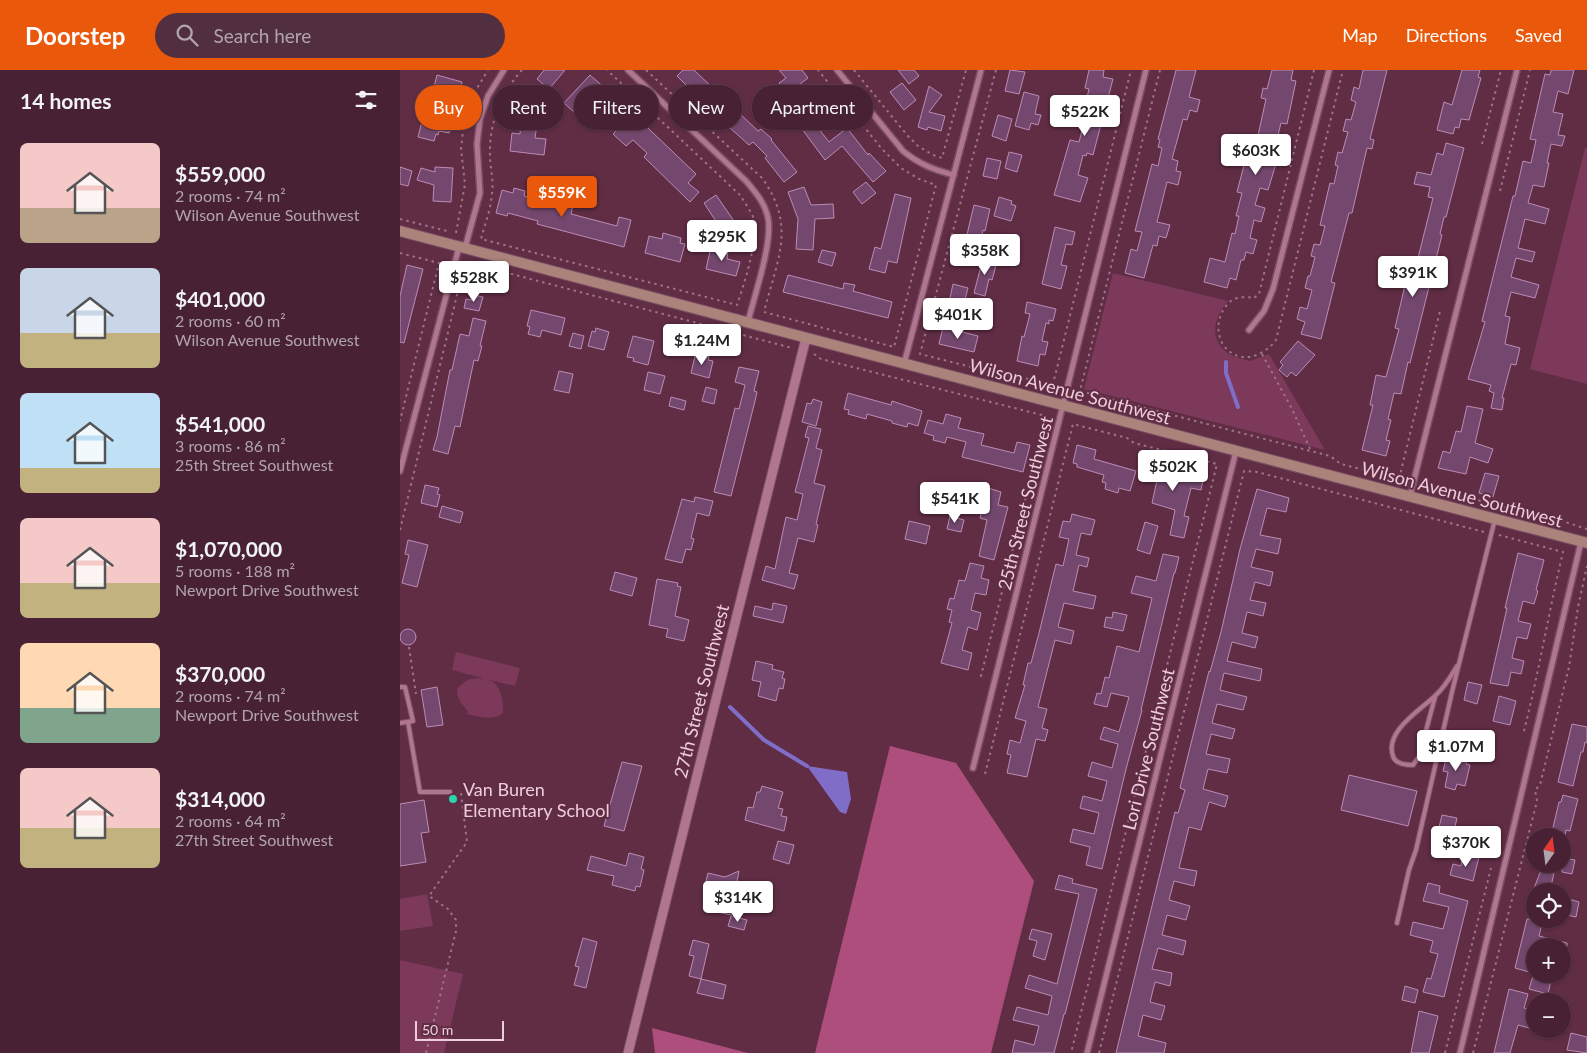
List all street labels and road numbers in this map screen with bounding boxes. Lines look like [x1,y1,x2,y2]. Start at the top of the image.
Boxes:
street label: Wilson Avenue Southwest [967,354,1174,429]
street label: 25th Street Southwest [993,413,1057,592]
street label: Wilson Avenue Southwest [1359,457,1566,532]
street label: 27th Street Southwest [669,601,733,780]
street label: Lori Drive Southwest [1117,665,1179,832]

